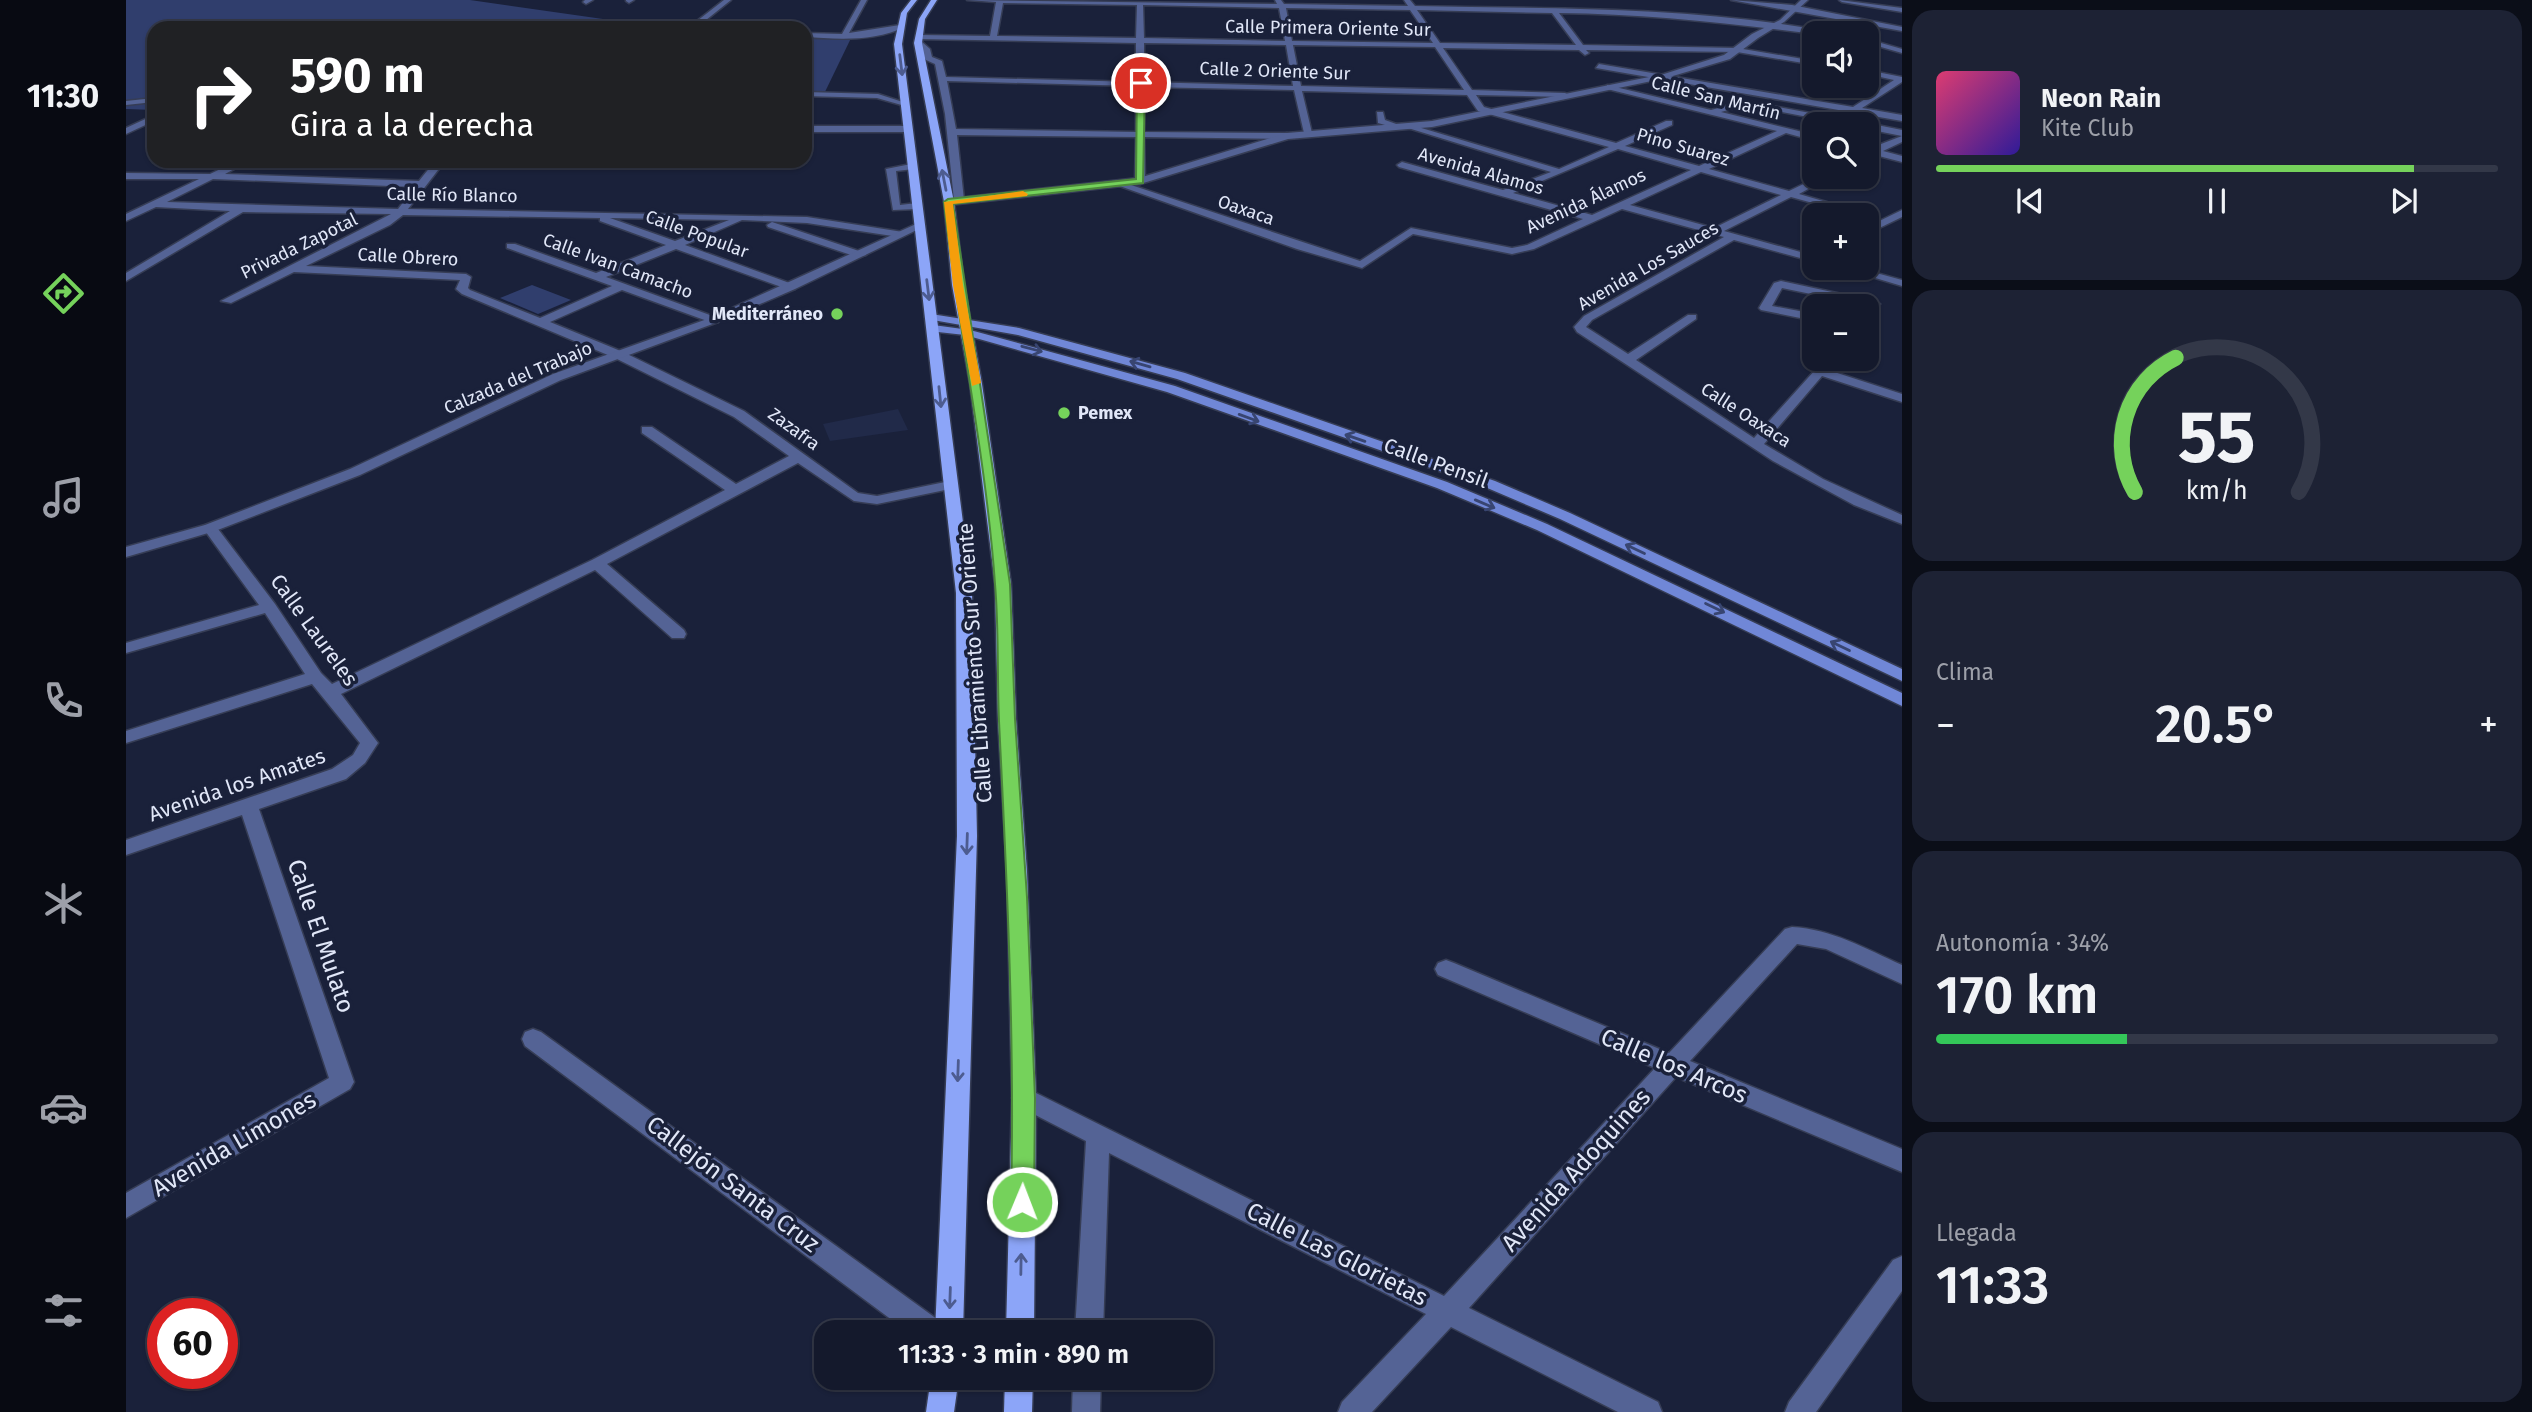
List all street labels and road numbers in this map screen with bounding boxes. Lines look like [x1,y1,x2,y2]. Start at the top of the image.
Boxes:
street label: Calle Primera Oriente Sur [1225,15,1431,41]
street label: Calle 2 Oriente Sur [1199,57,1351,85]
street label: Calle San Martín [1649,71,1783,125]
street label: Pino Suarez [1634,123,1732,171]
street label: Avenida Alamos [1416,143,1546,199]
street label: Avenida Álamos [1522,163,1649,238]
street label: Calle Río Blanco [386,183,518,207]
street label: Oaxaca [1215,190,1277,230]
street label: Calle Popular [642,205,752,263]
street label: Privada Zapotal [237,208,361,284]
street label: Avenida Los Sauces [1574,217,1722,315]
street label: Calle Ivan Camacho [540,229,696,303]
street label: Calle Obrero [357,243,459,271]
street label: Calzada del Trabajo [441,337,595,419]
street label: Calle Oaxaca [1697,378,1795,452]
street label: Zazafra [764,403,824,455]
street label: Calle Pensil [1380,432,1492,494]
street label: Calle Libramiento Sur Oriente [952,522,998,804]
street label: Calle Laureles [265,569,363,691]
street label: Avenida los Amates [145,743,329,827]
street label: Calle El Mulato [282,856,360,1016]
street label: Calle los Arcos [1597,1023,1751,1109]
street label: Avenida Adoquines [1496,1083,1656,1257]
street label: Avenida Limones [147,1086,321,1202]
street label: Callejón Santa Cruz [641,1110,825,1258]
street label: Calle Las Glorietas [1242,1196,1432,1312]

